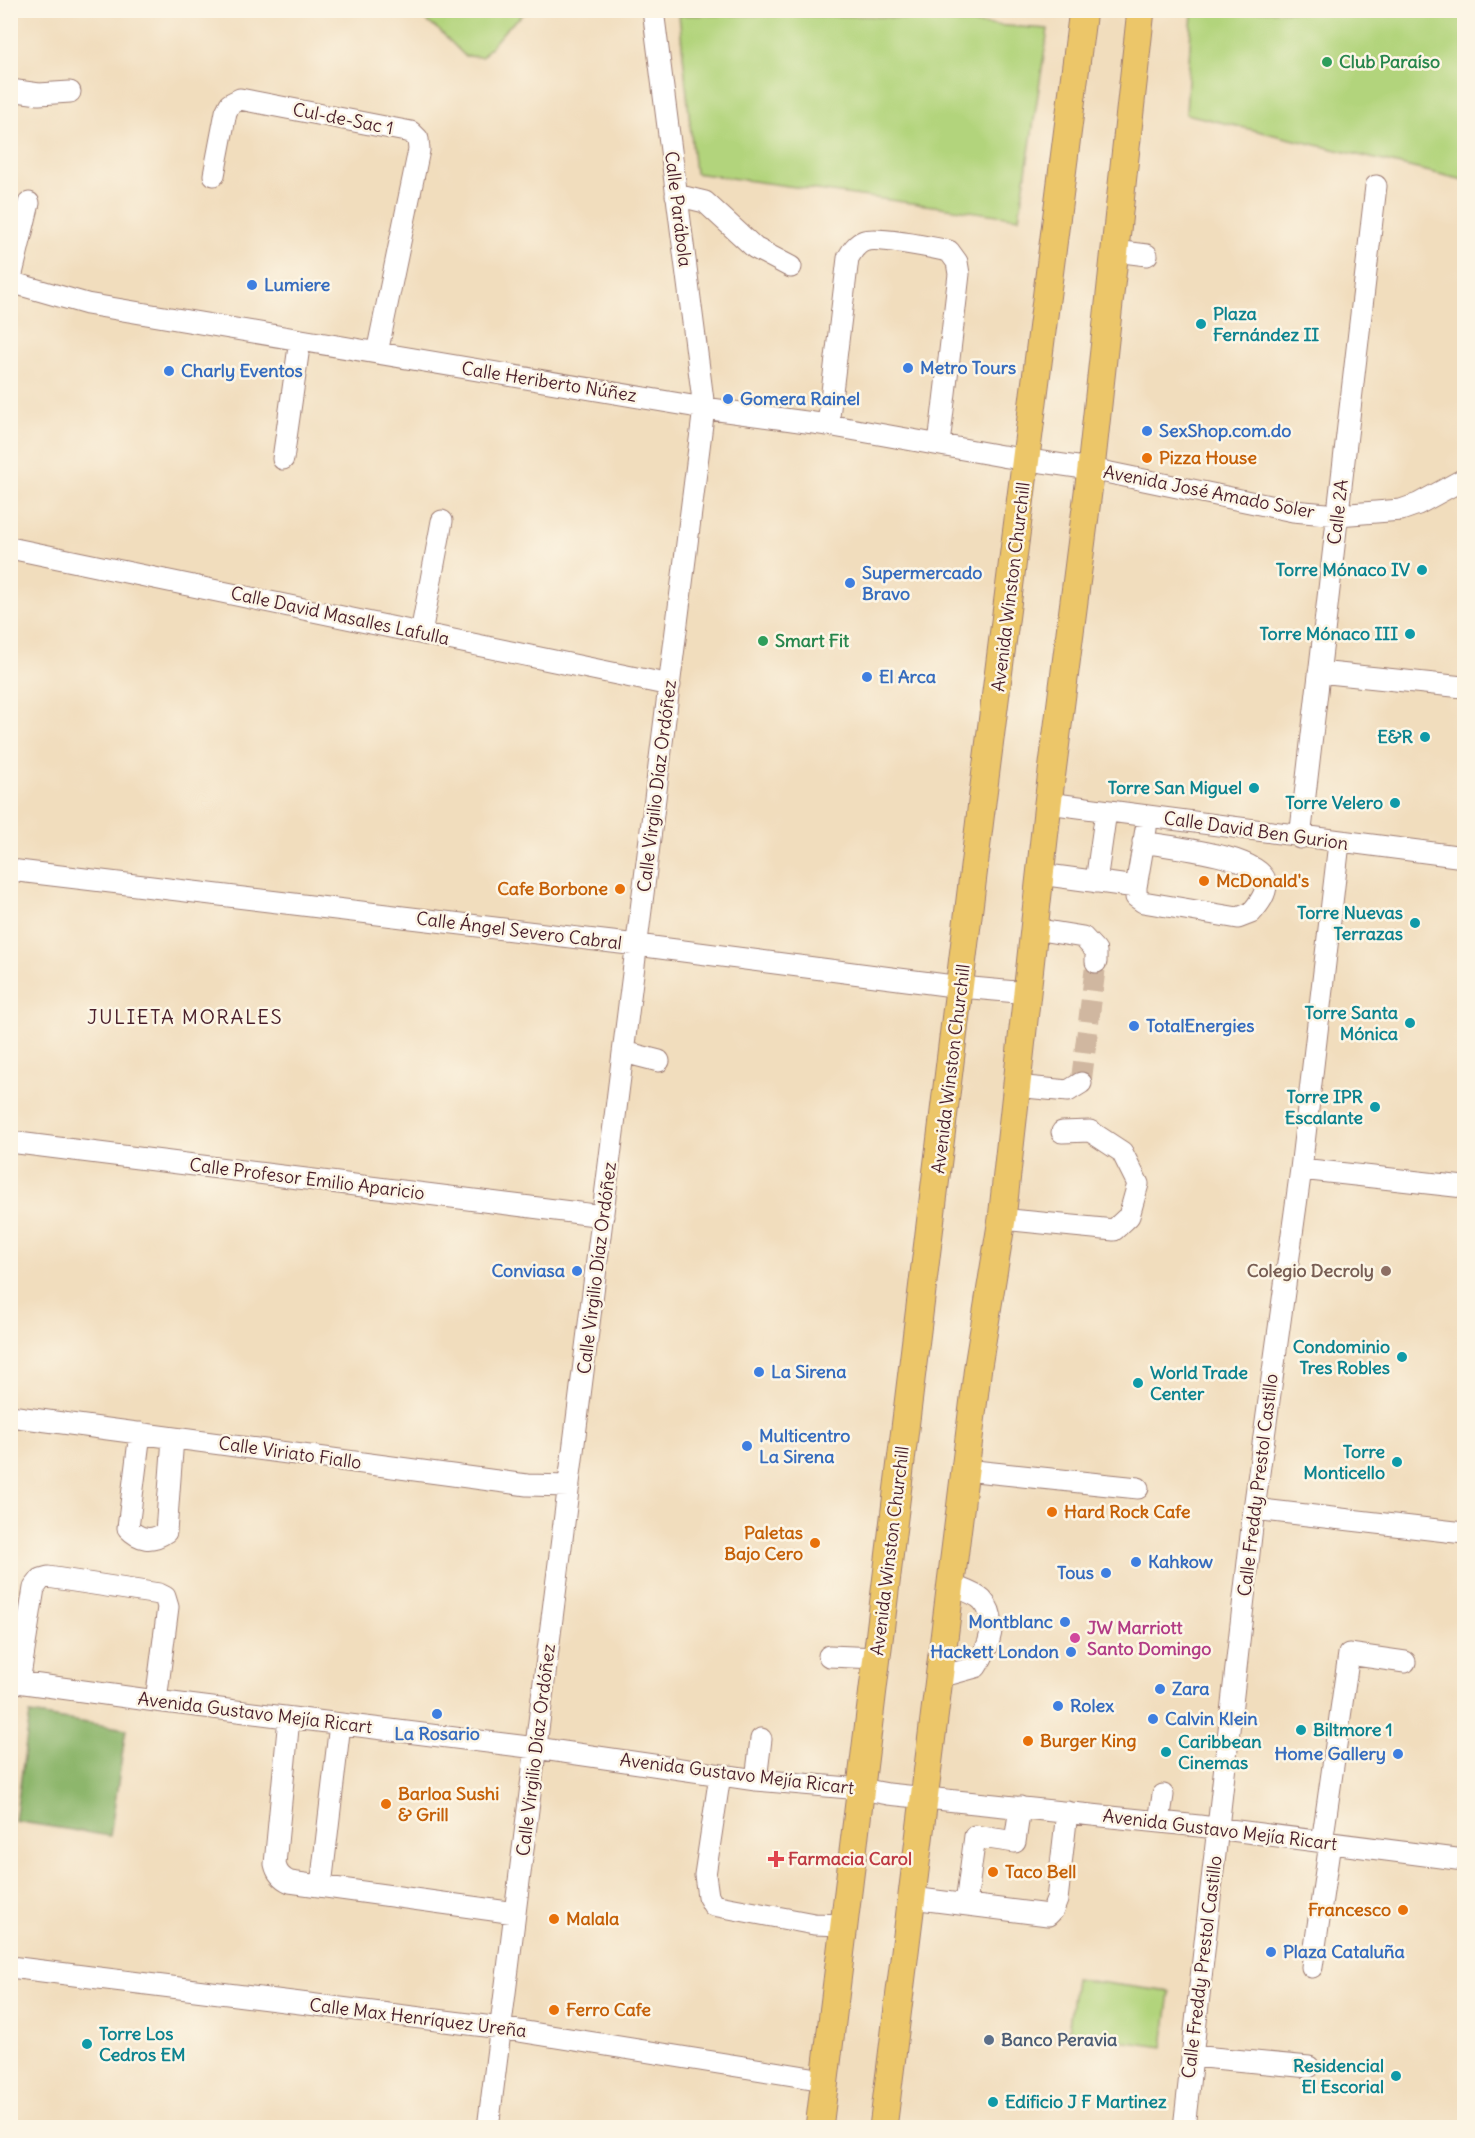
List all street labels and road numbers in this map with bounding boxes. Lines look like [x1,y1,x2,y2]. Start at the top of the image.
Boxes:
street label: Cul-de-Sac 1 [291,97,395,140]
street label: Calle Parábola [660,150,697,268]
street label: Calle Heriberto Núñez [460,356,639,407]
street label: Avenida José Amado Soler [1102,460,1317,523]
street label: Calle 2A [1322,478,1353,546]
street label: Avenida Winston Churchill [986,481,1035,693]
street label: Calle David Masalles Lafulla [229,581,451,650]
street label: Calle Virgilio Díaz Ordóñez [632,678,681,893]
street label: Calle David Ben Gurion [1162,806,1350,855]
street label: Calle Ángel Severo Cabral [415,906,623,955]
street label: Avenida Winston Churchill [926,963,975,1175]
street label: Calle Profesor Emilio Aparicio [188,1153,426,1204]
street label: Calle Virgilio Díaz Ordóñez [572,1160,621,1375]
street label: Calle Freddy Prestol Castillo [1232,1372,1283,1598]
street label: Calle Viriato Fiallo [217,1431,363,1474]
street label: Avenida Winston Churchill [865,1445,914,1657]
street label: Calle Virgilio Díaz Ordóñez [511,1642,560,1857]
street label: Avenida Gustavo Mejía Ricart [137,1687,373,1738]
street label: Avenida Gustavo Mejía Ricart [619,1748,855,1799]
street label: Avenida Gustavo Mejía Ricart [1102,1804,1338,1855]
street label: Calle Freddy Prestol Castillo [1176,1854,1227,2080]
street label: Calle Max Henríquez Ureña [308,1993,528,2042]

